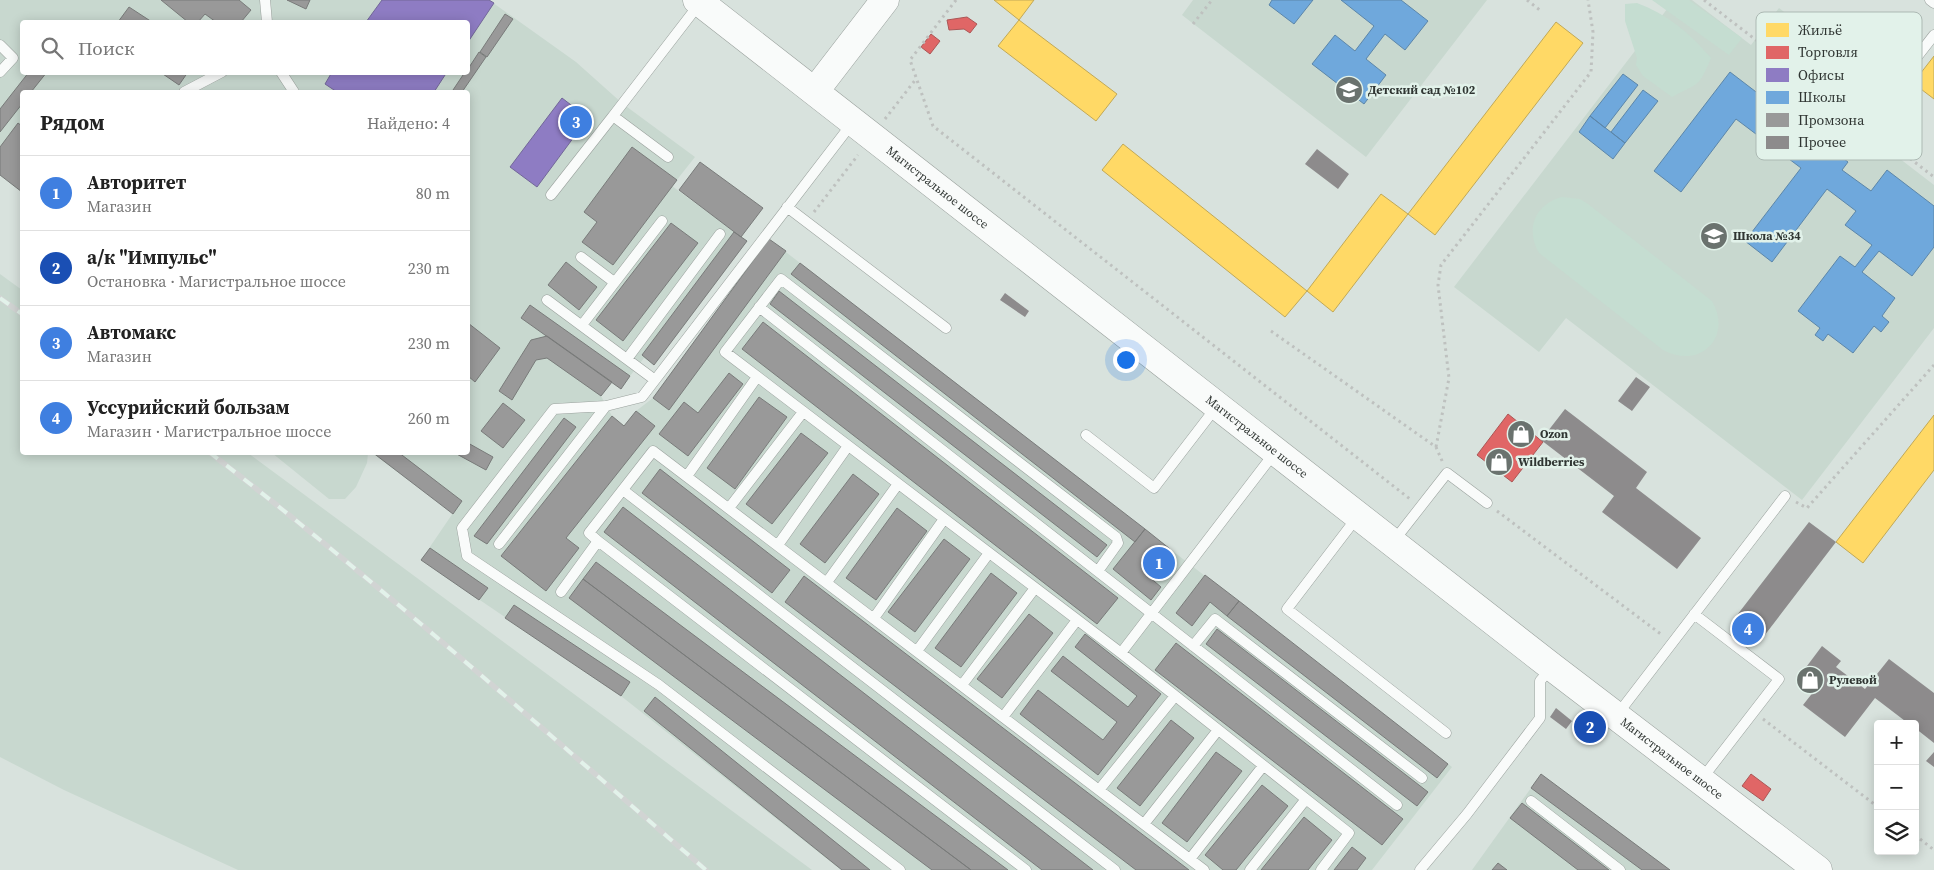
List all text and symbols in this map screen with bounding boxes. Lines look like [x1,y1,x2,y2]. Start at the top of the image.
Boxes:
legend [1756,12,1922,160]
search box [20,20,470,75]
text: Жильё [1798,20,1842,40]
icon: search [38,34,66,62]
text: Поиск [78,35,135,61]
text: Торговля [1798,42,1858,62]
text: Офисы [1798,65,1844,85]
school or university icon: Детский сад №102 [1334,75,1364,105]
place label: Детский сад №102 [1368,82,1476,98]
text: Школы [1798,87,1846,107]
pin: 3 [560,103,592,141]
text: Рядом [40,108,105,137]
text: Промзона [1798,110,1865,130]
text: Найдено: 4 [367,112,450,134]
text: Прочее [1798,132,1846,152]
street label: Магистральное шоссе [883,143,992,233]
text: Авторитет [87,169,186,195]
text: 1 [52,182,60,204]
text: 80 m [416,182,450,204]
text: Магазин [87,195,152,217]
school or university icon: Школа №34 [1699,221,1729,251]
place label: Школа №34 [1733,228,1801,244]
text: а/к "Импульс" [87,244,217,270]
text: 2 [52,257,60,279]
text: 230 m [408,257,450,279]
text: Остановка · Магистральное шоссе [87,270,346,292]
text: Автомакс [87,319,176,345]
text: 3 [52,332,60,354]
text: 230 m [408,332,450,354]
text: Магазин [87,345,152,367]
your location [1113,347,1139,373]
street label: Магистральное шоссе [1202,392,1311,482]
text: Уссурийский бользам [87,394,290,420]
text: 4 [52,407,60,429]
text: 260 m [408,407,450,429]
shop icon: Ozon [1506,419,1536,449]
text: Магазин · Магистральное шоссе [87,420,331,442]
place label: Ozon [1540,426,1569,442]
shop icon: Wildberries [1484,447,1514,477]
place label: Wildberries [1518,454,1585,470]
pin: 1 [1143,544,1175,582]
pin: 4 [1732,610,1764,648]
shop icon: Рулевой [1795,665,1825,695]
place label: Рулевой [1829,672,1877,688]
pin: 2 [1574,708,1606,746]
street label: Магистральное шоссе [1617,714,1726,803]
map controls [1874,720,1919,855]
button: + [1874,720,1919,765]
button: − [1874,765,1919,810]
button: layers [1874,810,1919,855]

